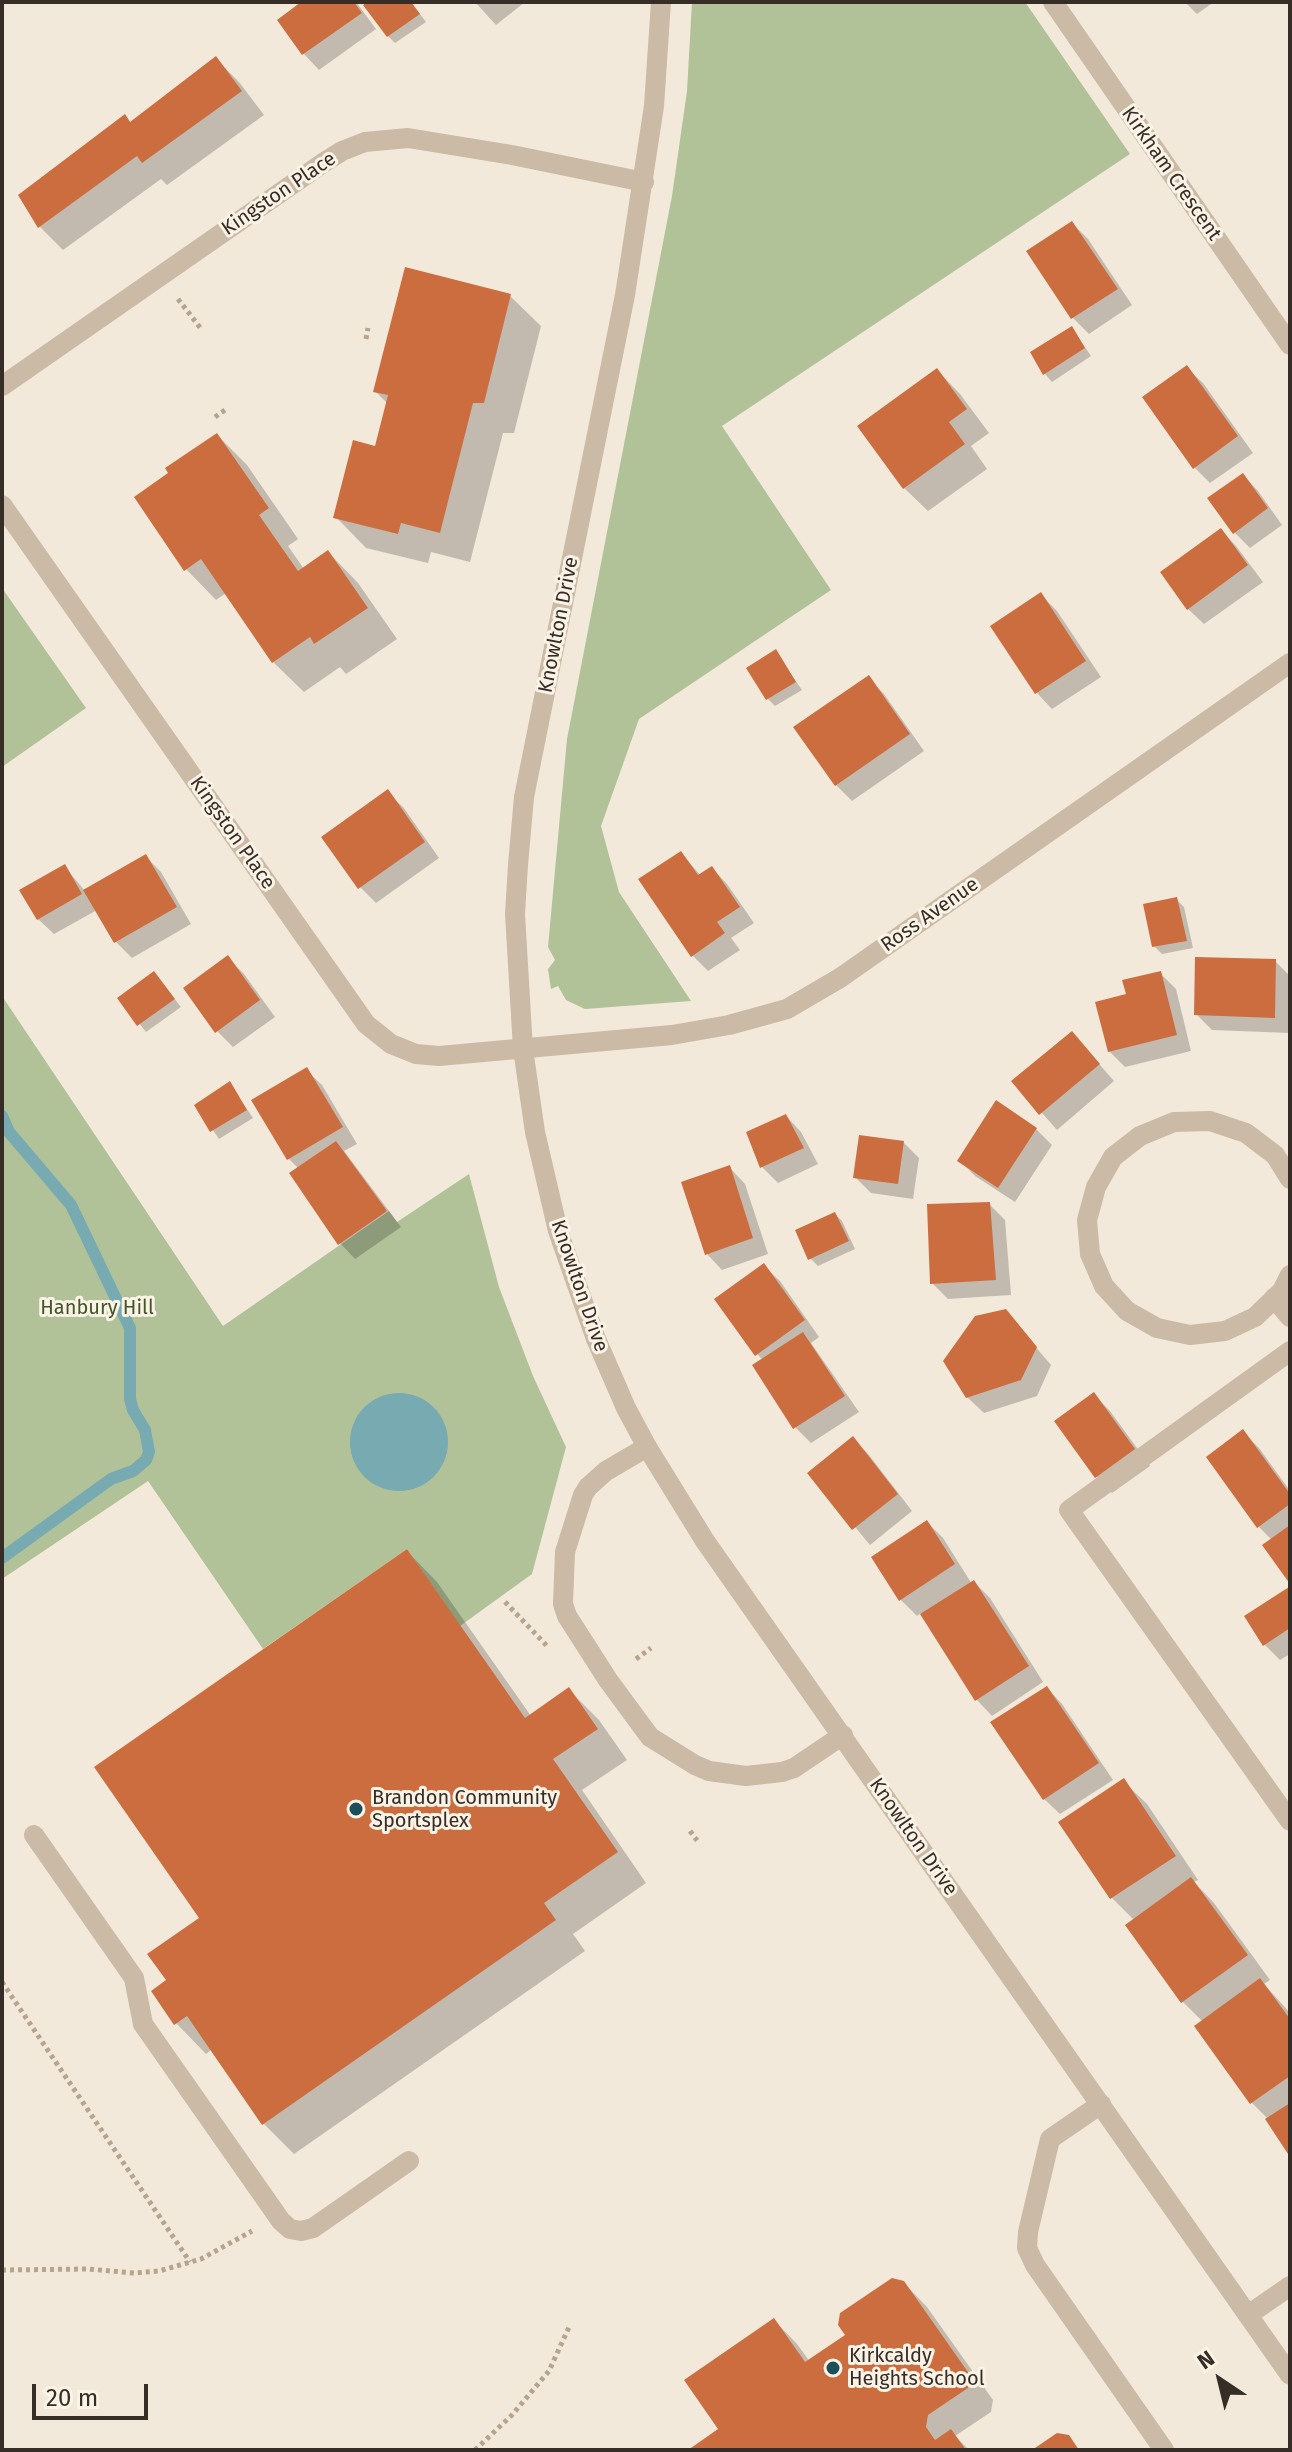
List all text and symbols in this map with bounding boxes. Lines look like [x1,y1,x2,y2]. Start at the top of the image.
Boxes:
street label: Kirkham Crescent [1116,103,1226,245]
street label: Kingston Place [217,147,341,241]
street label: Knowlton Drive [534,555,584,695]
street label: Kingston Place [184,772,280,894]
street label: Ross Avenue [877,873,983,957]
street label: Knowlton Drive [545,1217,613,1355]
park label: Hanbury Hill [40,1296,154,1320]
street label: Knowlton Drive [864,1774,962,1900]
place label: Brandon Community Sportsplex [372,1786,557,1833]
marker: Brandon Community Sportsplex [347,1800,365,1818]
north arrow [1180,2340,1260,2420]
place label: Kirkcaldy Heights School [849,2344,985,2391]
text: N [1192,2345,1220,2375]
marker: Kirkcaldy Heights School [824,2359,842,2377]
scale bar [36,2368,152,2418]
text: 20 m [46,2384,98,2412]

